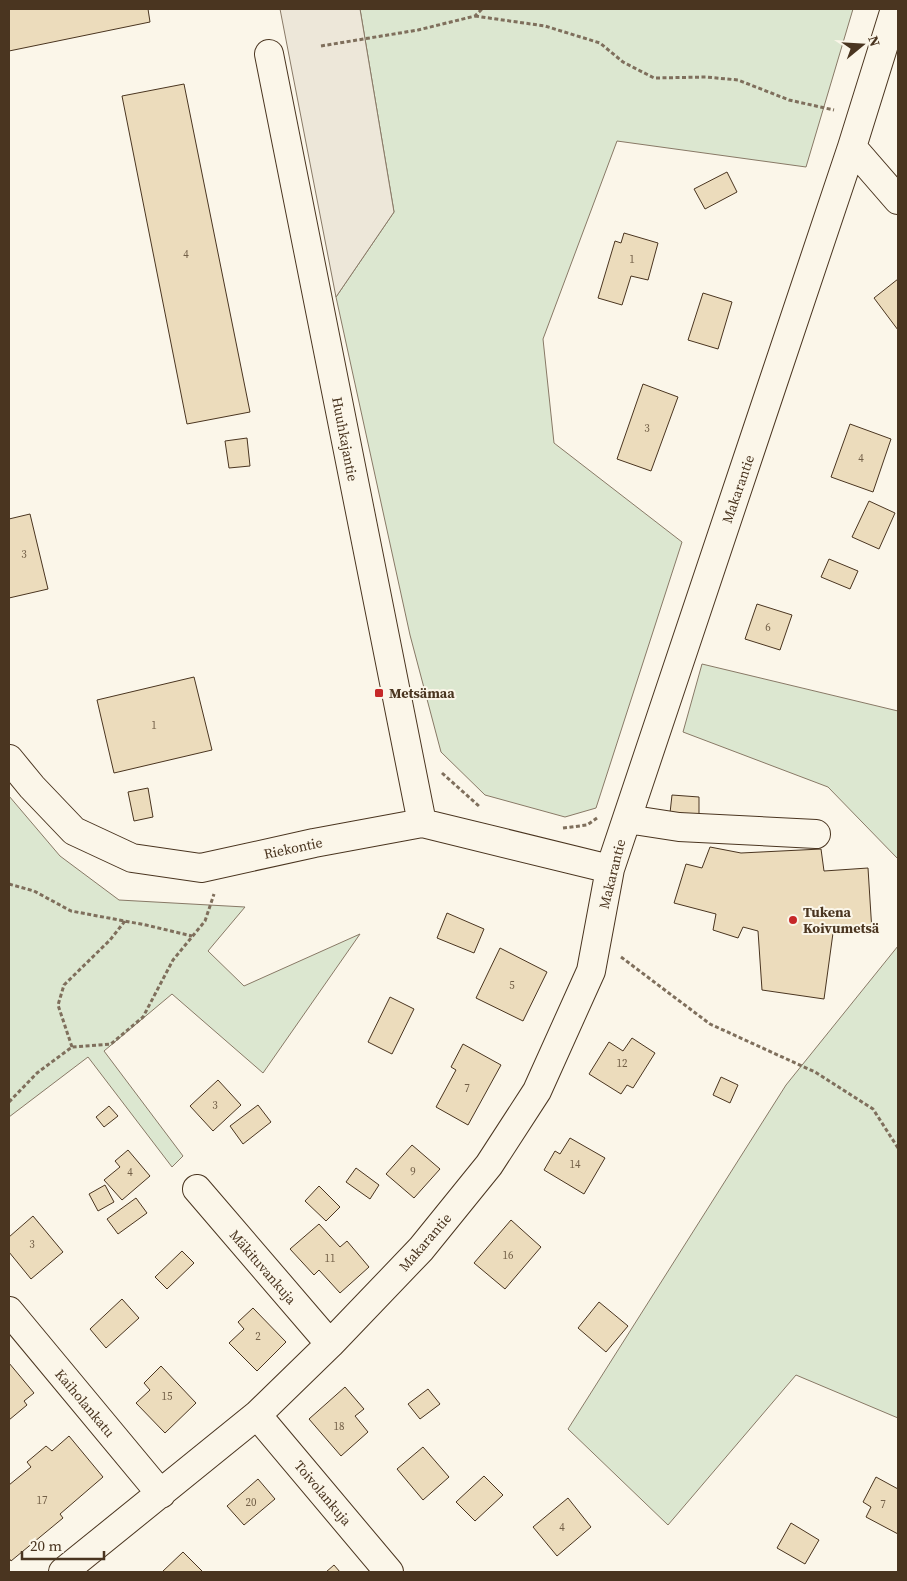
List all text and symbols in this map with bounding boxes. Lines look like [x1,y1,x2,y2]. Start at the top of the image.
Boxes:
north arrow [837,20,887,70]
text: N [863,33,885,49]
house number: 4 [183,247,189,262]
house number: 1 [629,252,635,267]
street label: Huuhkajantie [327,395,363,483]
house number: 3 [644,421,650,436]
house number: 4 [858,451,864,466]
street label: Makarantie [717,452,759,526]
house number: 3 [21,547,27,562]
house number: 6 [765,620,771,635]
place label: Metsämaa [389,683,455,703]
marker: Metsämaa [373,687,385,699]
house number: 1 [151,718,157,733]
street label: Riekontie [262,832,324,864]
street label: Makarantie [594,837,630,911]
place label: Tukena Koivumetsä [803,902,880,938]
marker: Tukena Koivumetsä [787,914,799,926]
house number: 5 [509,978,515,993]
house number: 12 [617,1056,628,1071]
house number: 7 [464,1081,470,1096]
house number: 3 [212,1098,218,1113]
house number: 14 [570,1157,581,1172]
house number: 9 [410,1164,416,1179]
house number: 4 [127,1165,133,1180]
street label: Makarantie [394,1209,456,1275]
street label: Mäkituvankuja [225,1225,302,1309]
house number: 3 [29,1237,35,1252]
house number: 16 [503,1248,514,1263]
house number: 11 [325,1251,336,1266]
house number: 2 [255,1329,261,1344]
street label: Kaiholankatu [50,1365,120,1441]
house number: 15 [162,1389,173,1404]
house number: 18 [334,1419,345,1434]
street label: Toivolankuja [290,1456,357,1531]
house number: 17 [37,1493,48,1508]
house number: 20 [246,1495,257,1510]
house number: 7 [880,1497,886,1512]
house number: 4 [559,1520,565,1535]
scale bar [22,1528,105,1560]
text: 20 m [30,1535,62,1556]

